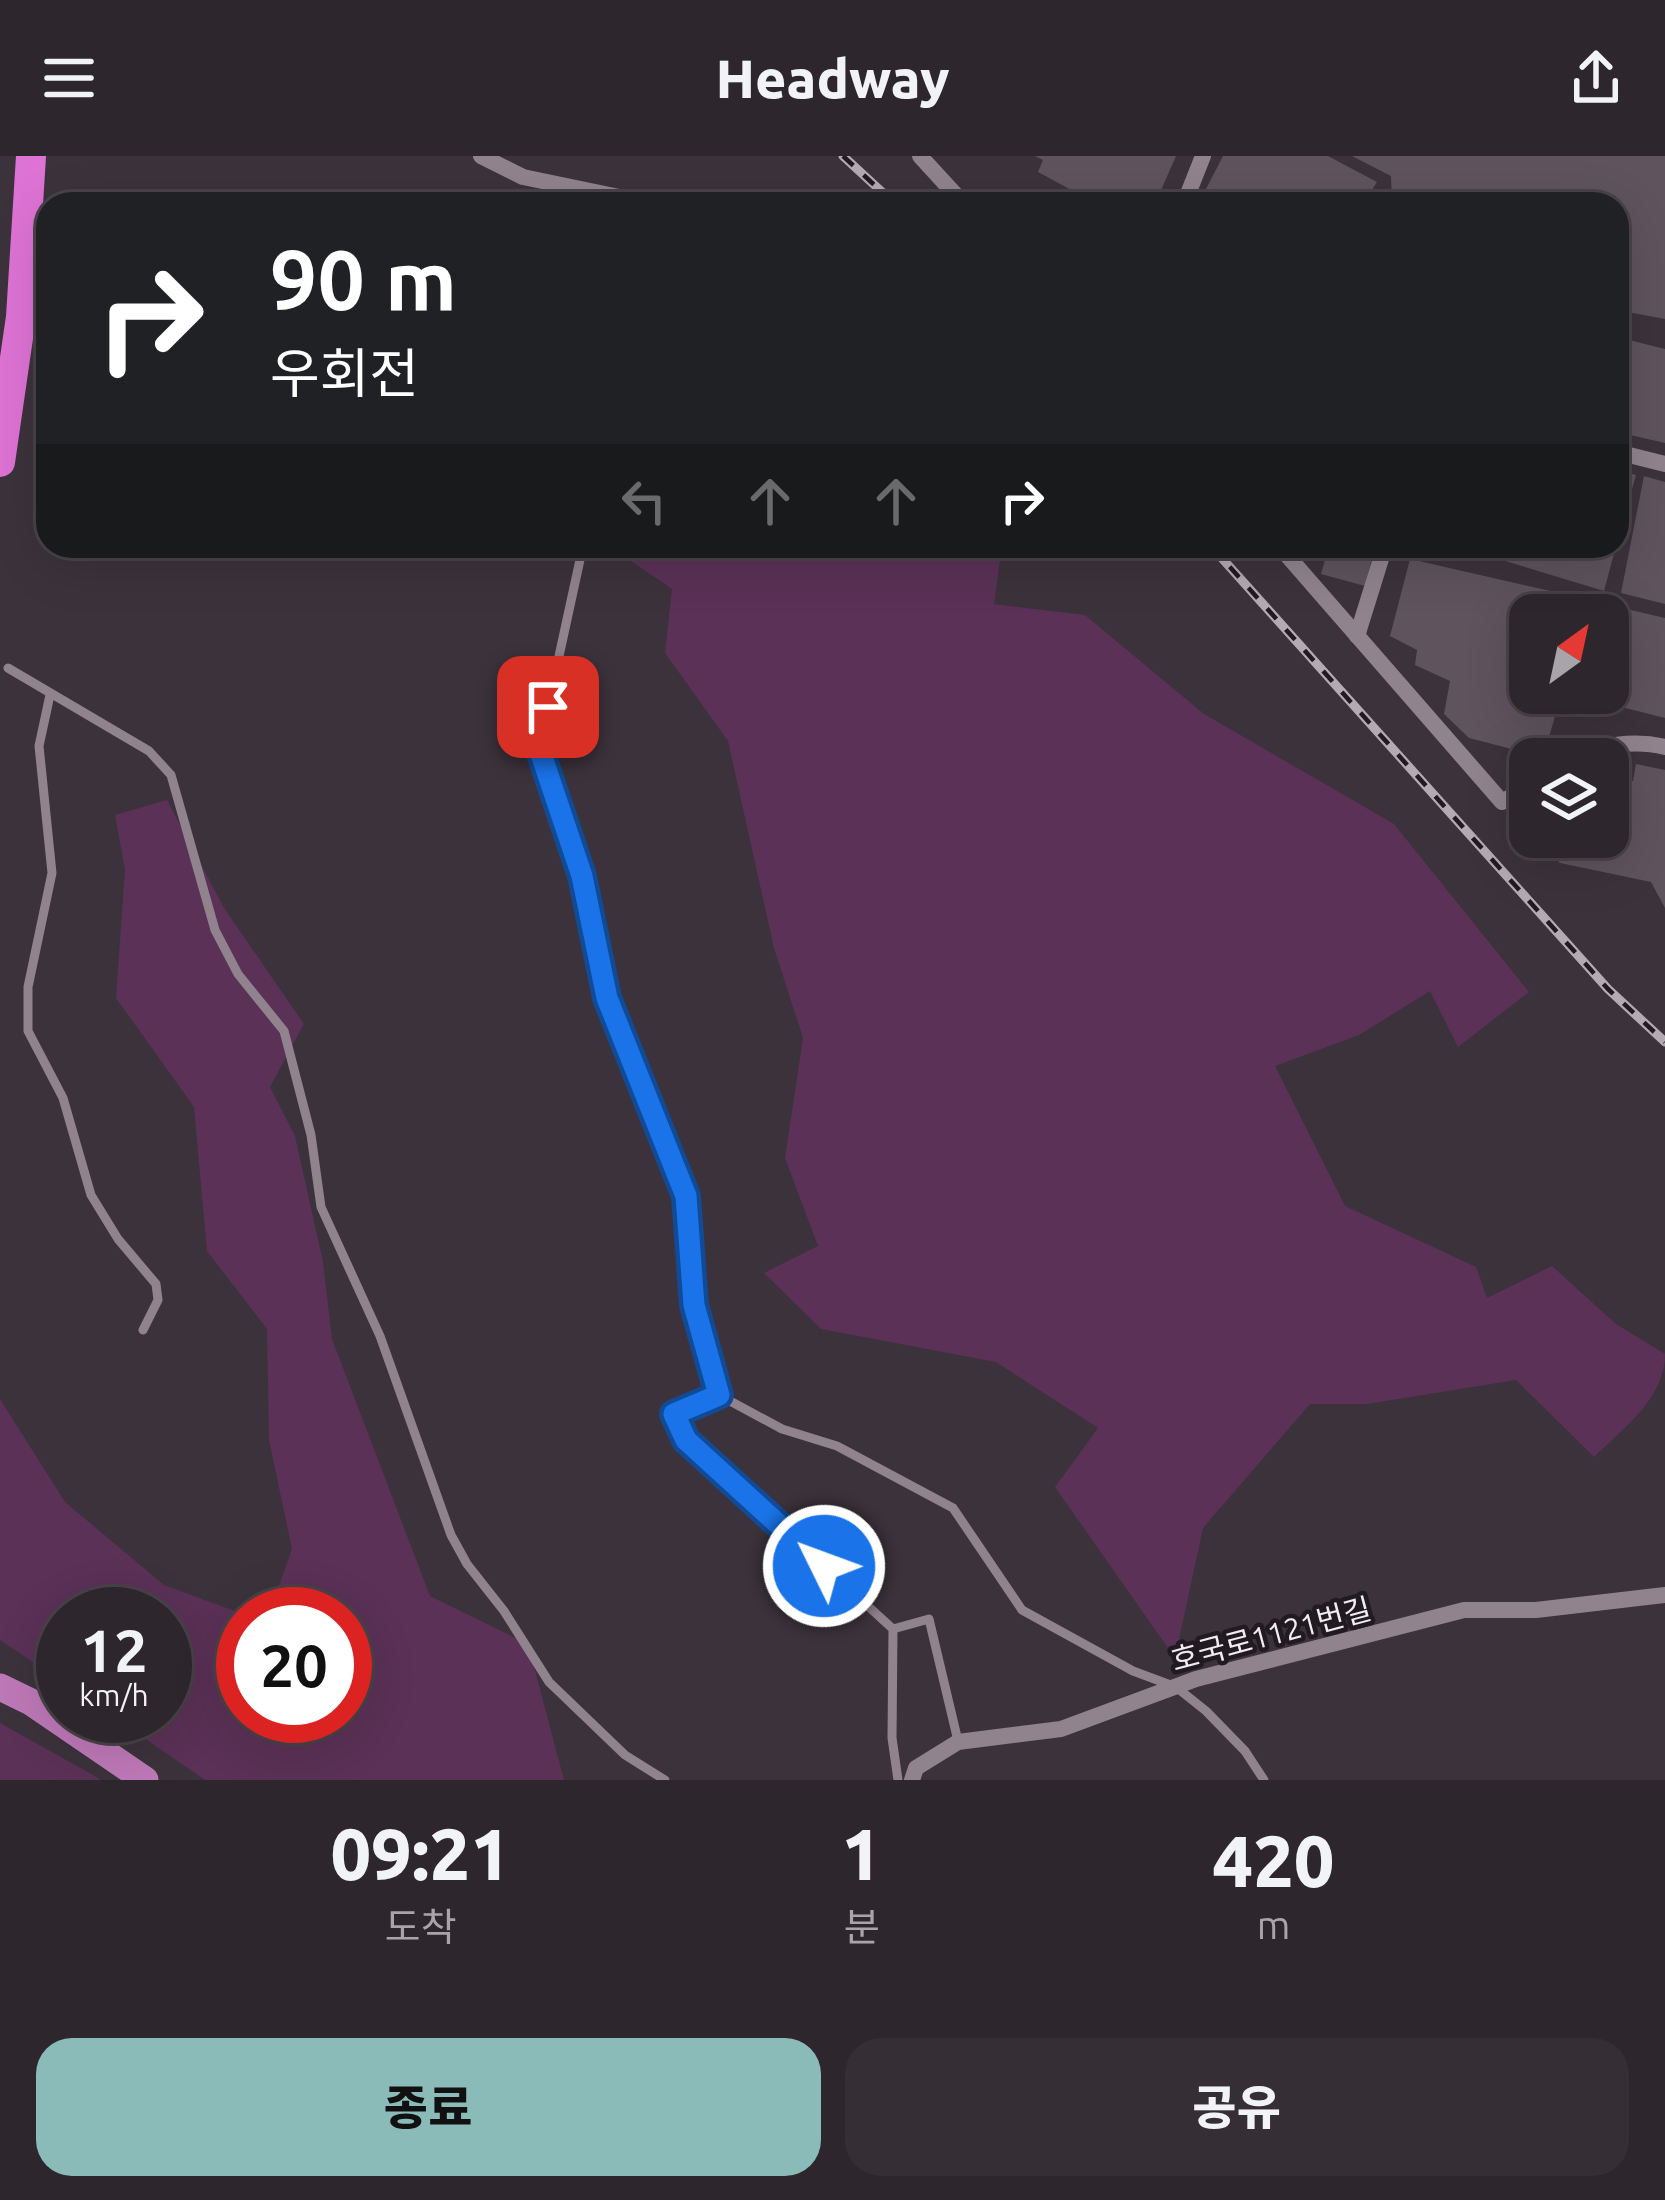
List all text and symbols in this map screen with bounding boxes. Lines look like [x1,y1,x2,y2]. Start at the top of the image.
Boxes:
icon: menu [36,45,102,111]
icon: share [1563,45,1629,111]
text: Headway [715,48,950,108]
text: 90 m [270,232,457,326]
icon: right [72,240,228,396]
text: 우회전 [270,343,419,403]
icon: left [611,468,677,534]
icon: ahead [737,468,803,534]
icon: ahead [863,468,929,534]
icon: right [989,468,1055,534]
north arrow [1509,594,1629,714]
map controls [1509,594,1629,858]
pin [497,656,599,758]
icon: arrive [515,674,581,740]
button: layers [1509,738,1629,858]
position arrow [761,1503,887,1629]
speed limit sign: 20 [216,1587,372,1743]
street label: 호국로1121번길 [1167,1591,1375,1677]
text: 12 [80,1616,148,1683]
text: km/h [79,1678,149,1712]
text: 09:21 [331,1813,511,1894]
text: 1 [841,1813,882,1894]
text: 420 [1213,1820,1334,1901]
text: m [1257,1903,1290,1946]
text: 도착 [385,1905,457,1948]
text: 분 [844,1905,880,1948]
button: 종료 [36,2038,821,2176]
button: 공유 [845,2038,1629,2176]

